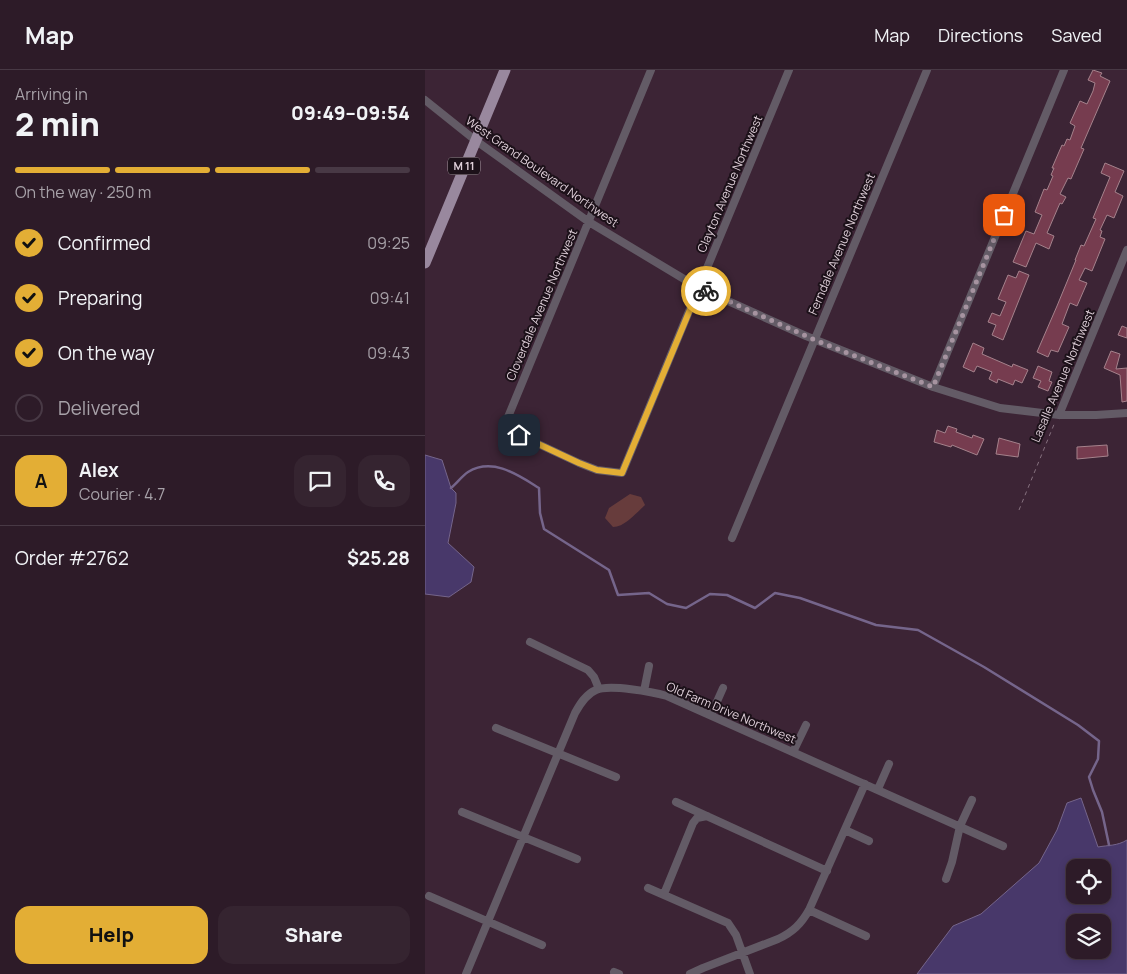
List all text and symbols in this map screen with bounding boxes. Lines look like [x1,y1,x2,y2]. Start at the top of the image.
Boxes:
text: Map [25,18,74,51]
text: Map [874,23,910,47]
text: Directions [938,23,1023,47]
text: Saved [1051,23,1102,47]
text: Arriving in [15,83,88,105]
text: 09:49–09:54 [291,100,410,126]
text: 2 min [15,102,100,146]
street label: West Grand Boulevard Northwest [463,112,622,231]
street label: Clayton Avenue Northwest [693,112,766,255]
road number: M 11 [448,158,480,174]
street label: Ferndale Avenue Northwest [804,170,879,317]
text: On the way · 250 m [15,181,151,203]
pin [983,194,1025,236]
icon: bag [990,201,1018,229]
street label: Cloverdale Avenue Northwest [502,226,581,383]
icon: check [15,229,43,257]
text: Confirmed [58,230,151,256]
text: 09:25 [367,232,410,254]
courier [681,266,731,316]
icon: bike [692,277,720,305]
icon: check [15,284,43,312]
text: Preparing [58,285,143,311]
text: 09:41 [370,287,410,309]
street label: Lasalle Avenue Northwest [1027,307,1098,445]
icon: check [15,339,43,367]
text: On the way [58,340,155,366]
text: 09:43 [367,342,410,364]
text: Delivered [58,395,140,421]
pin [498,414,540,456]
icon: home [505,421,533,449]
button: chat [294,455,346,507]
button: phone [358,455,410,507]
text: Alex [79,457,119,483]
text: A [35,468,47,494]
text: Courier · 4.7 [79,483,165,505]
text: Order #2762 [15,545,129,571]
text: $25.28 [347,545,410,571]
street label: Old Farm Drive Northwest [664,677,799,748]
map controls [1066,859,1111,959]
button: locate [1066,859,1111,904]
button: Help [15,906,208,964]
button: Share [218,906,410,964]
button: layers [1066,914,1111,959]

